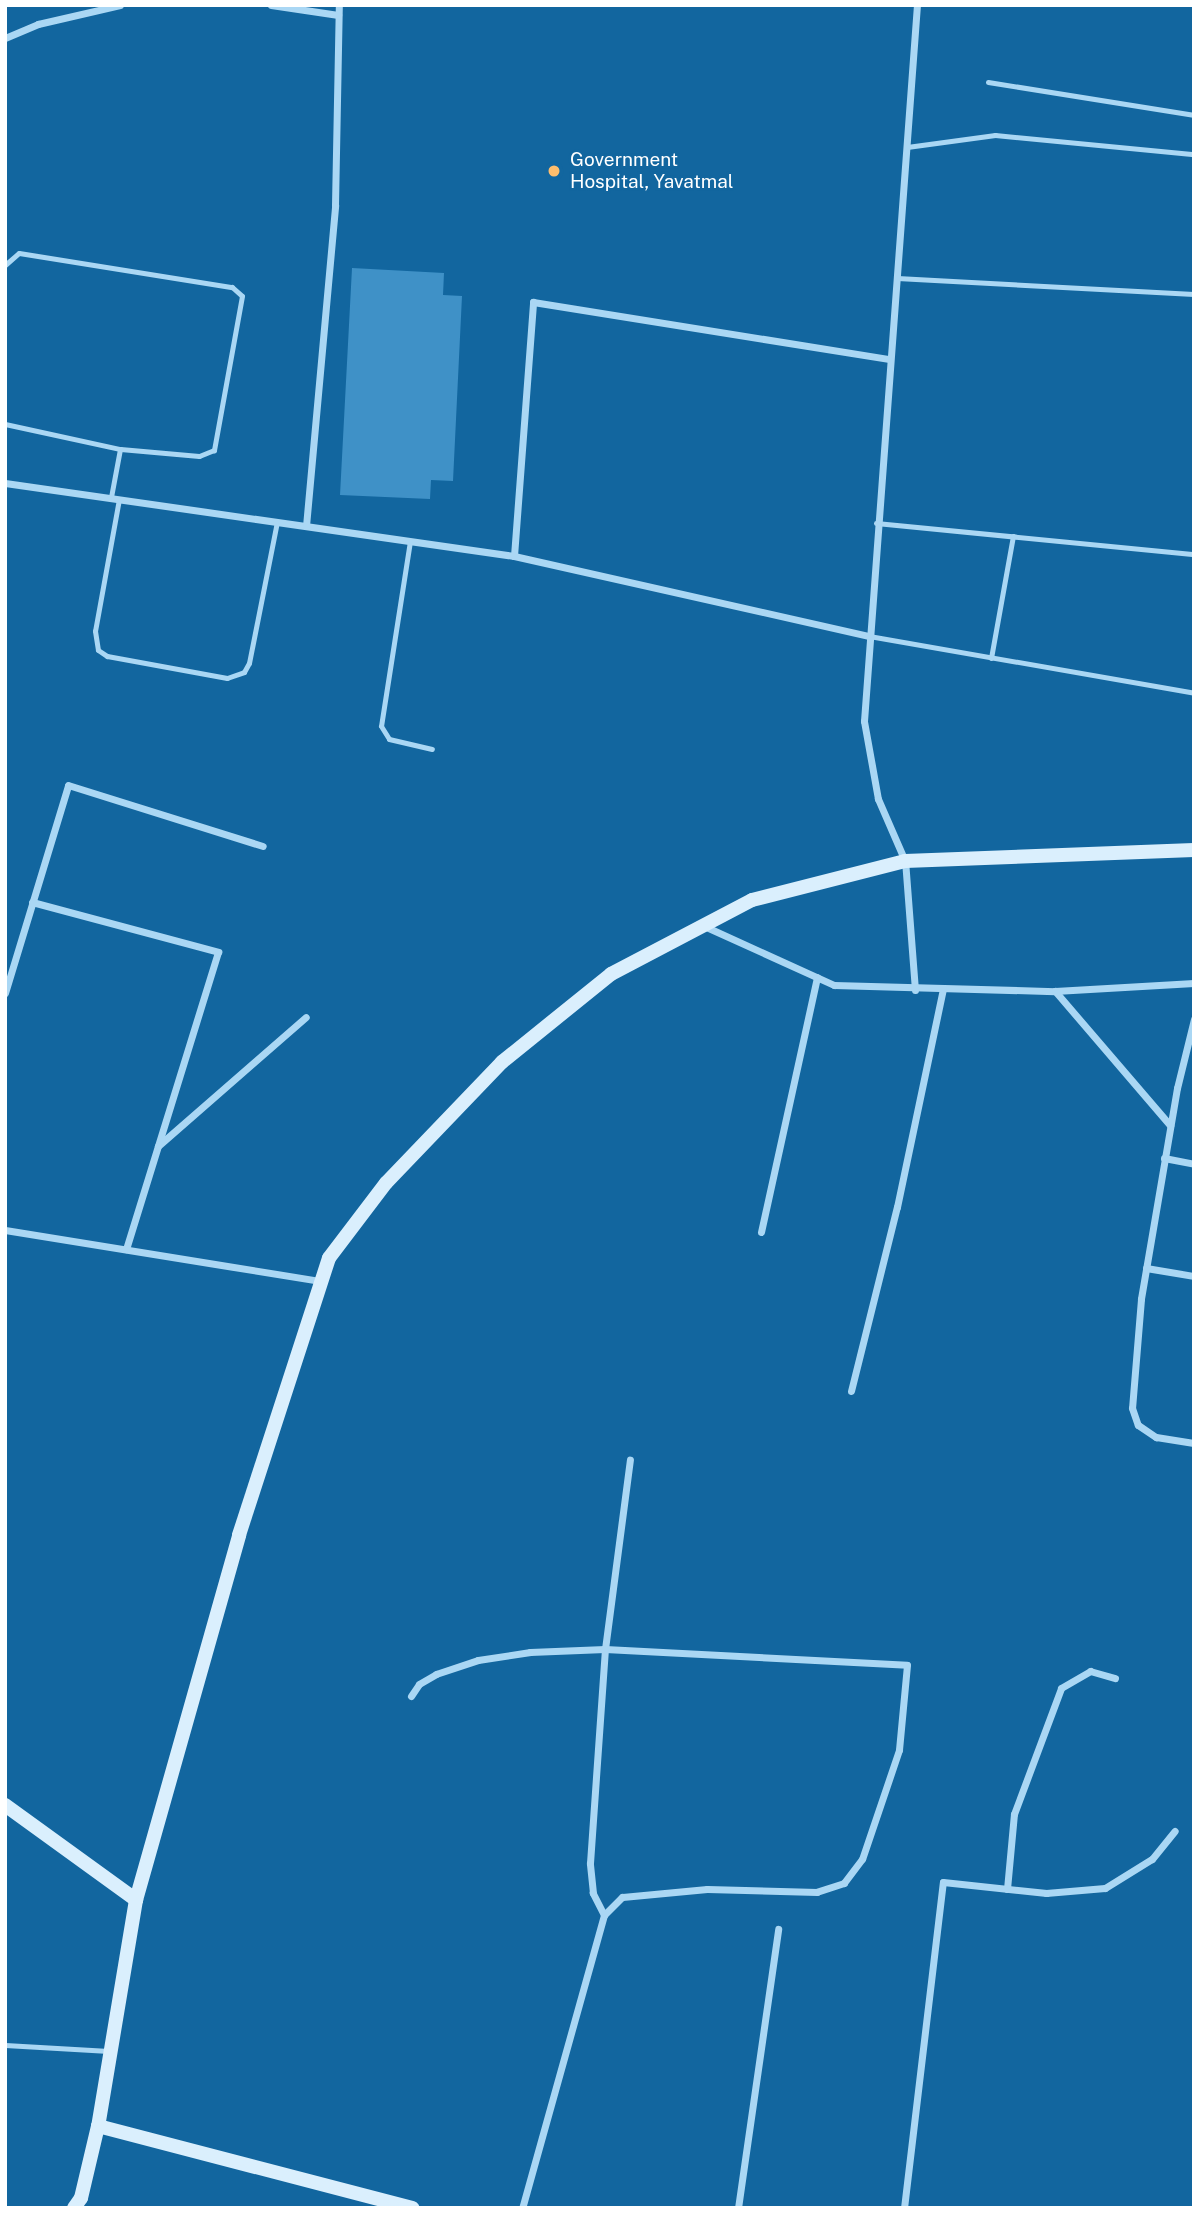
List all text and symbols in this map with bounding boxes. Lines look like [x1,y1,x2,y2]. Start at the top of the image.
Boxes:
place label: Government Hospital, Yavatmal [570,149,734,193]
marker: Government Hospital, Yavatmal [544,161,564,181]

